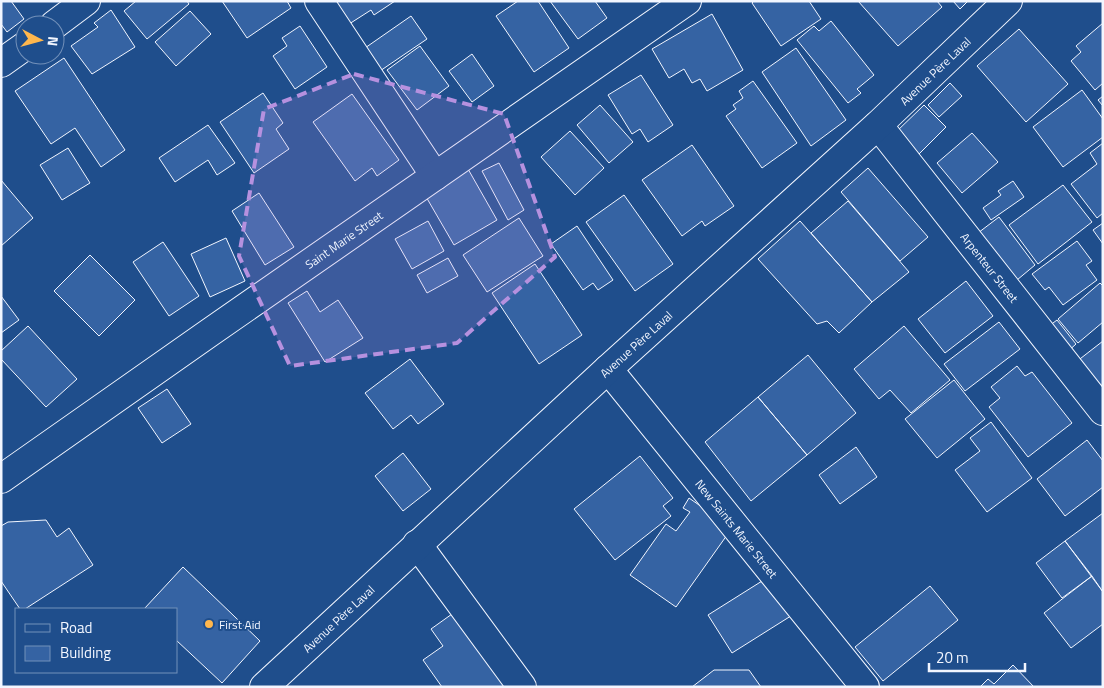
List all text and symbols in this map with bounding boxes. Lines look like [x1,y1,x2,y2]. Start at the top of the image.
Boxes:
north arrow [15,15,65,65]
street label: Avenue Père Laval [895,32,975,109]
text: N [42,35,64,47]
street label: Saint Marie Street [301,205,387,273]
street label: Arpenteur Street [956,228,1024,307]
street label: Avenue Père Laval [595,306,676,382]
street label: New Saints Marie Street [691,475,783,583]
street label: Avenue Père Laval [298,580,378,657]
legend [15,608,178,673]
place label: First Aid [219,615,261,634]
text: Road [60,616,92,639]
marker: First Aid [203,618,215,630]
scale bar [929,640,1025,672]
text: Building [60,641,111,664]
text: 20 m [936,646,969,669]

